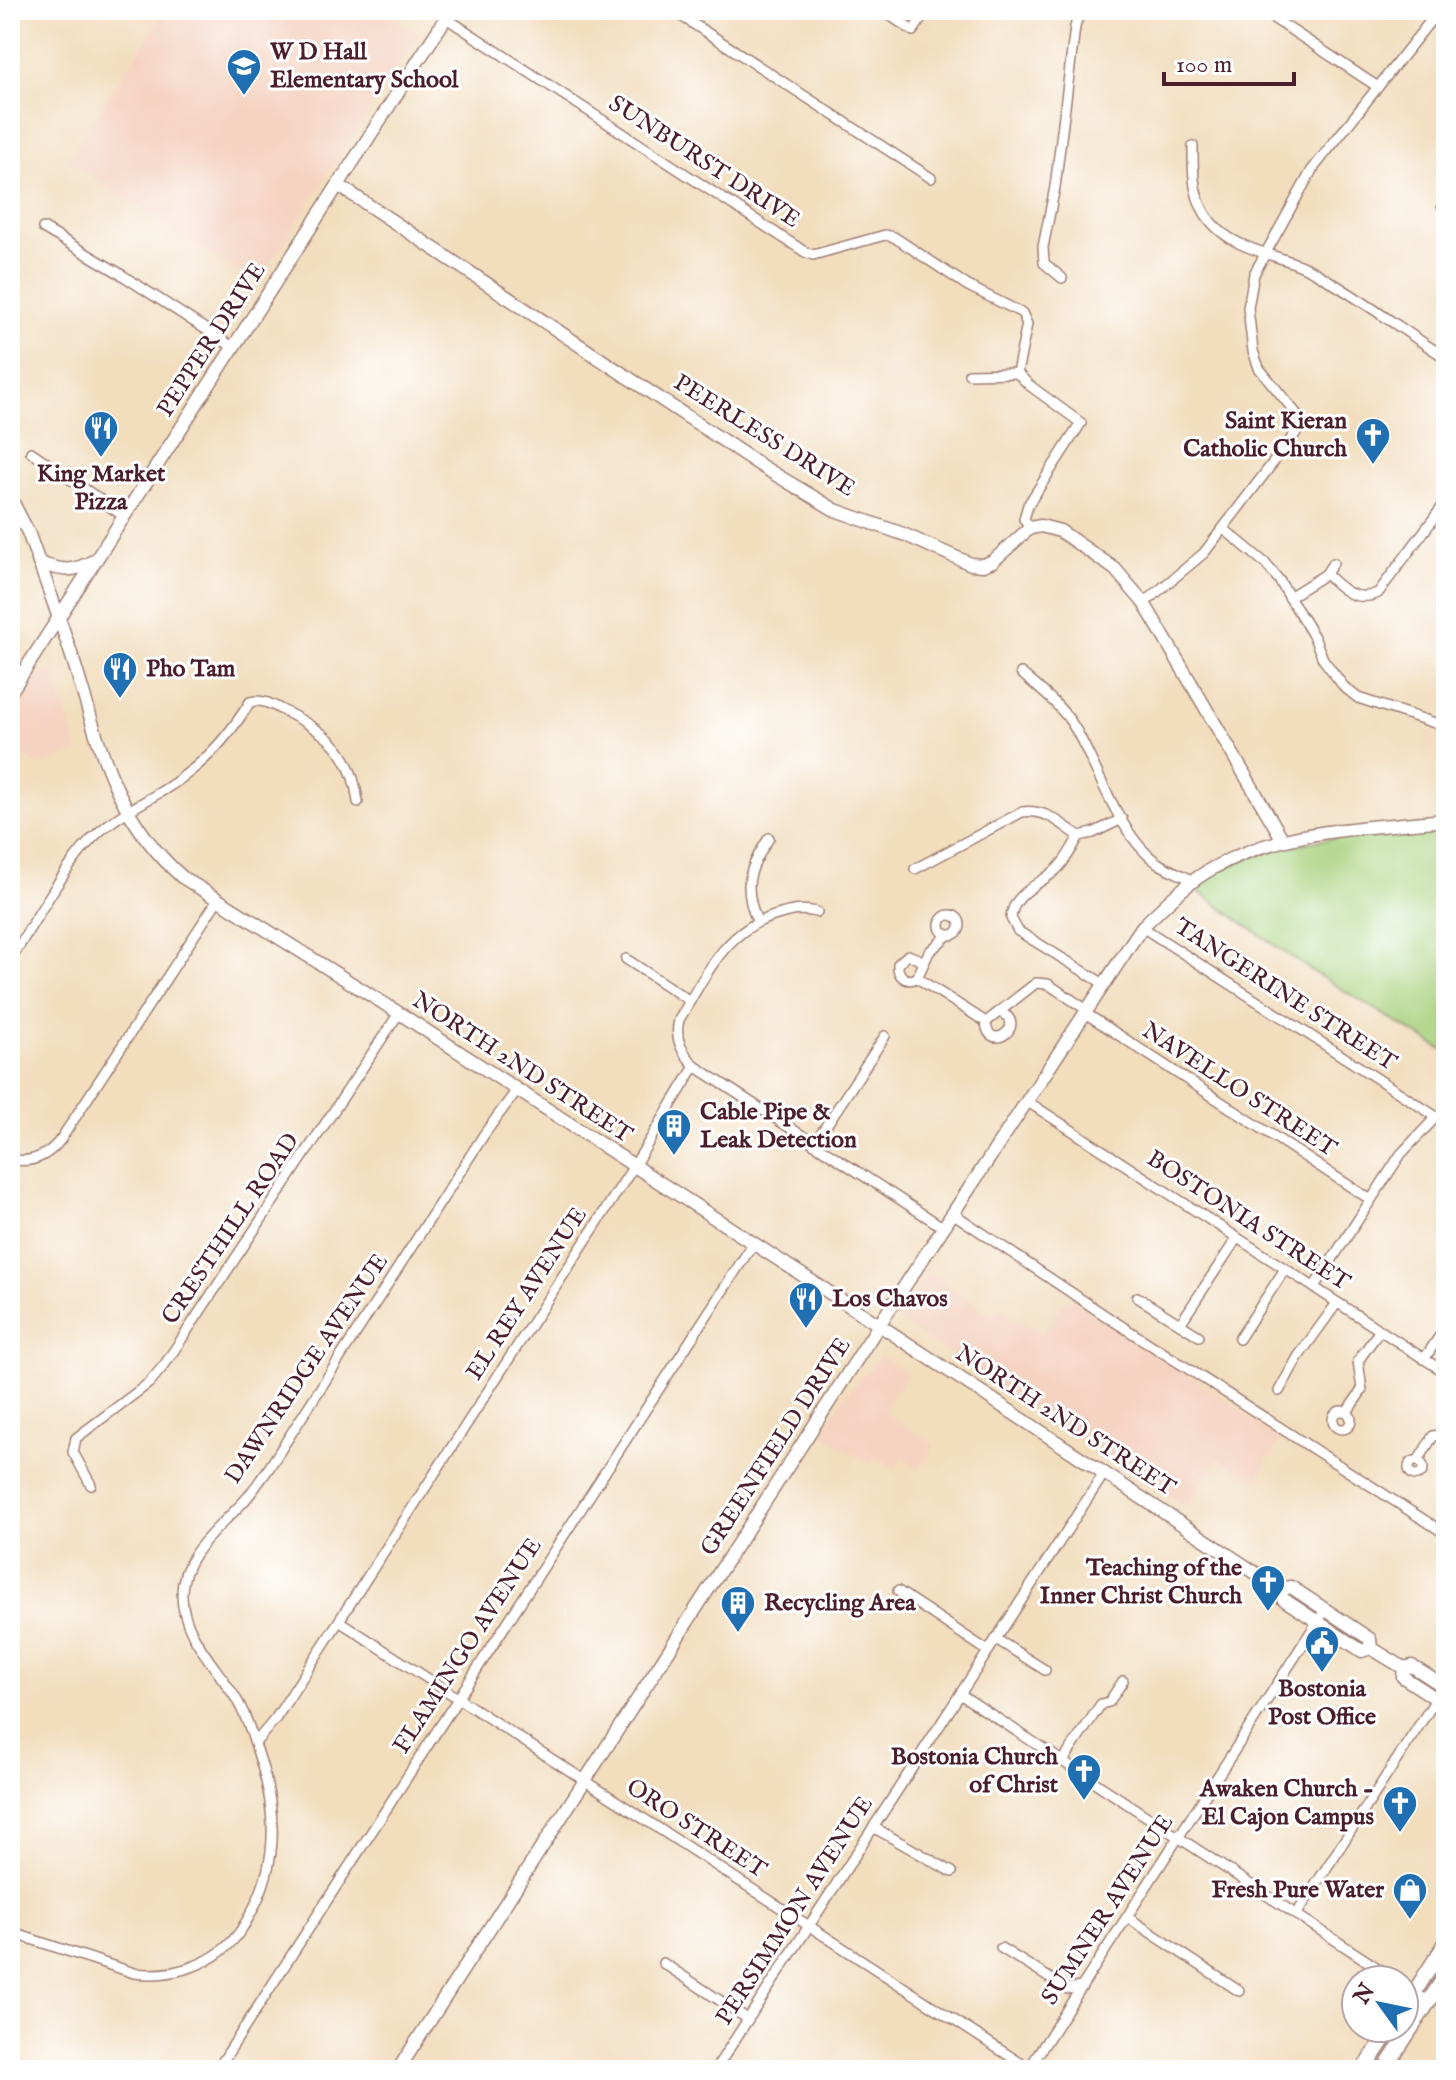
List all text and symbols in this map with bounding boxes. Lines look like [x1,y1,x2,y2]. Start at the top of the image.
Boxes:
scale bar [1164,36,1294,86]
place label: W D Hall Elementary School [269,37,459,96]
school or university icon: W D Hall Elementary School [225,47,263,97]
text: 100 m [1176,50,1232,81]
street label: SUNBURST DRIVE [602,89,806,235]
street label: PEPPER DRIVE [151,257,273,423]
street label: PEERLESS DRIVE [667,368,861,504]
place label: Saint Kieran Catholic Church [1183,406,1347,465]
restaurant icon: King Market Pizza [82,409,120,459]
church icon: Saint Kieran Catholic Church [1354,416,1392,466]
place label: King Market Pizza [37,459,166,518]
restaurant icon: Pho Tam [101,650,139,700]
place label: Pho Tam [146,654,236,685]
street label: TANGERINE STREET [1168,911,1402,1079]
street label: NORTH 2ND STREET [406,985,638,1151]
street label: NAVELLO STREET [1136,1016,1342,1165]
place label: Cable Pipe & Leak Detection [700,1097,857,1156]
building icon: Cable Pipe & Leak Detection [655,1107,693,1157]
street label: CRESTHILL ROAD [155,1127,307,1331]
street label: BOSTONIA STREET [1140,1144,1356,1299]
street label: EL REY AVENUE [459,1202,595,1386]
street label: DAWNRIDGE AVENUE [218,1248,396,1490]
restaurant icon: Los Chavos [787,1280,825,1330]
place label: Los Chavos [832,1284,948,1315]
street label: GREENFIELD DRIVE [694,1332,858,1562]
street label: NORTH 2ND STREET [949,1338,1181,1504]
street label: FLAMINGO AVENUE [387,1532,549,1760]
place label: Teaching of the Inner Christ Church [1040,1553,1242,1612]
church icon: Teaching of the Inner Christ Church [1249,1563,1287,1613]
building icon: Recycling Area [719,1584,757,1634]
place label: Recycling Area [764,1588,916,1619]
public building icon: Bostonia Post Office [1303,1624,1341,1674]
place label: Bostonia Post Office [1268,1674,1376,1733]
place label: Bostonia Church of Christ [891,1742,1059,1801]
church icon: Bostonia Church of Christ [1065,1752,1103,1802]
street label: ORO STREET [620,1772,772,1886]
place label: Awaken Church - El Cajon Campus [1199,1774,1375,1833]
church icon: Awaken Church - El Cajon Campus [1381,1784,1419,1834]
street label: PERSIMMON AVENUE [709,1791,881,2031]
street label: SUMNER AVENUE [1035,1809,1181,2011]
shop icon: Fresh Pure Water [1391,1871,1429,1921]
place label: Fresh Pure Water [1212,1875,1384,1906]
north arrow [1340,1964,1420,2044]
text: N [1347,1979,1382,2011]

